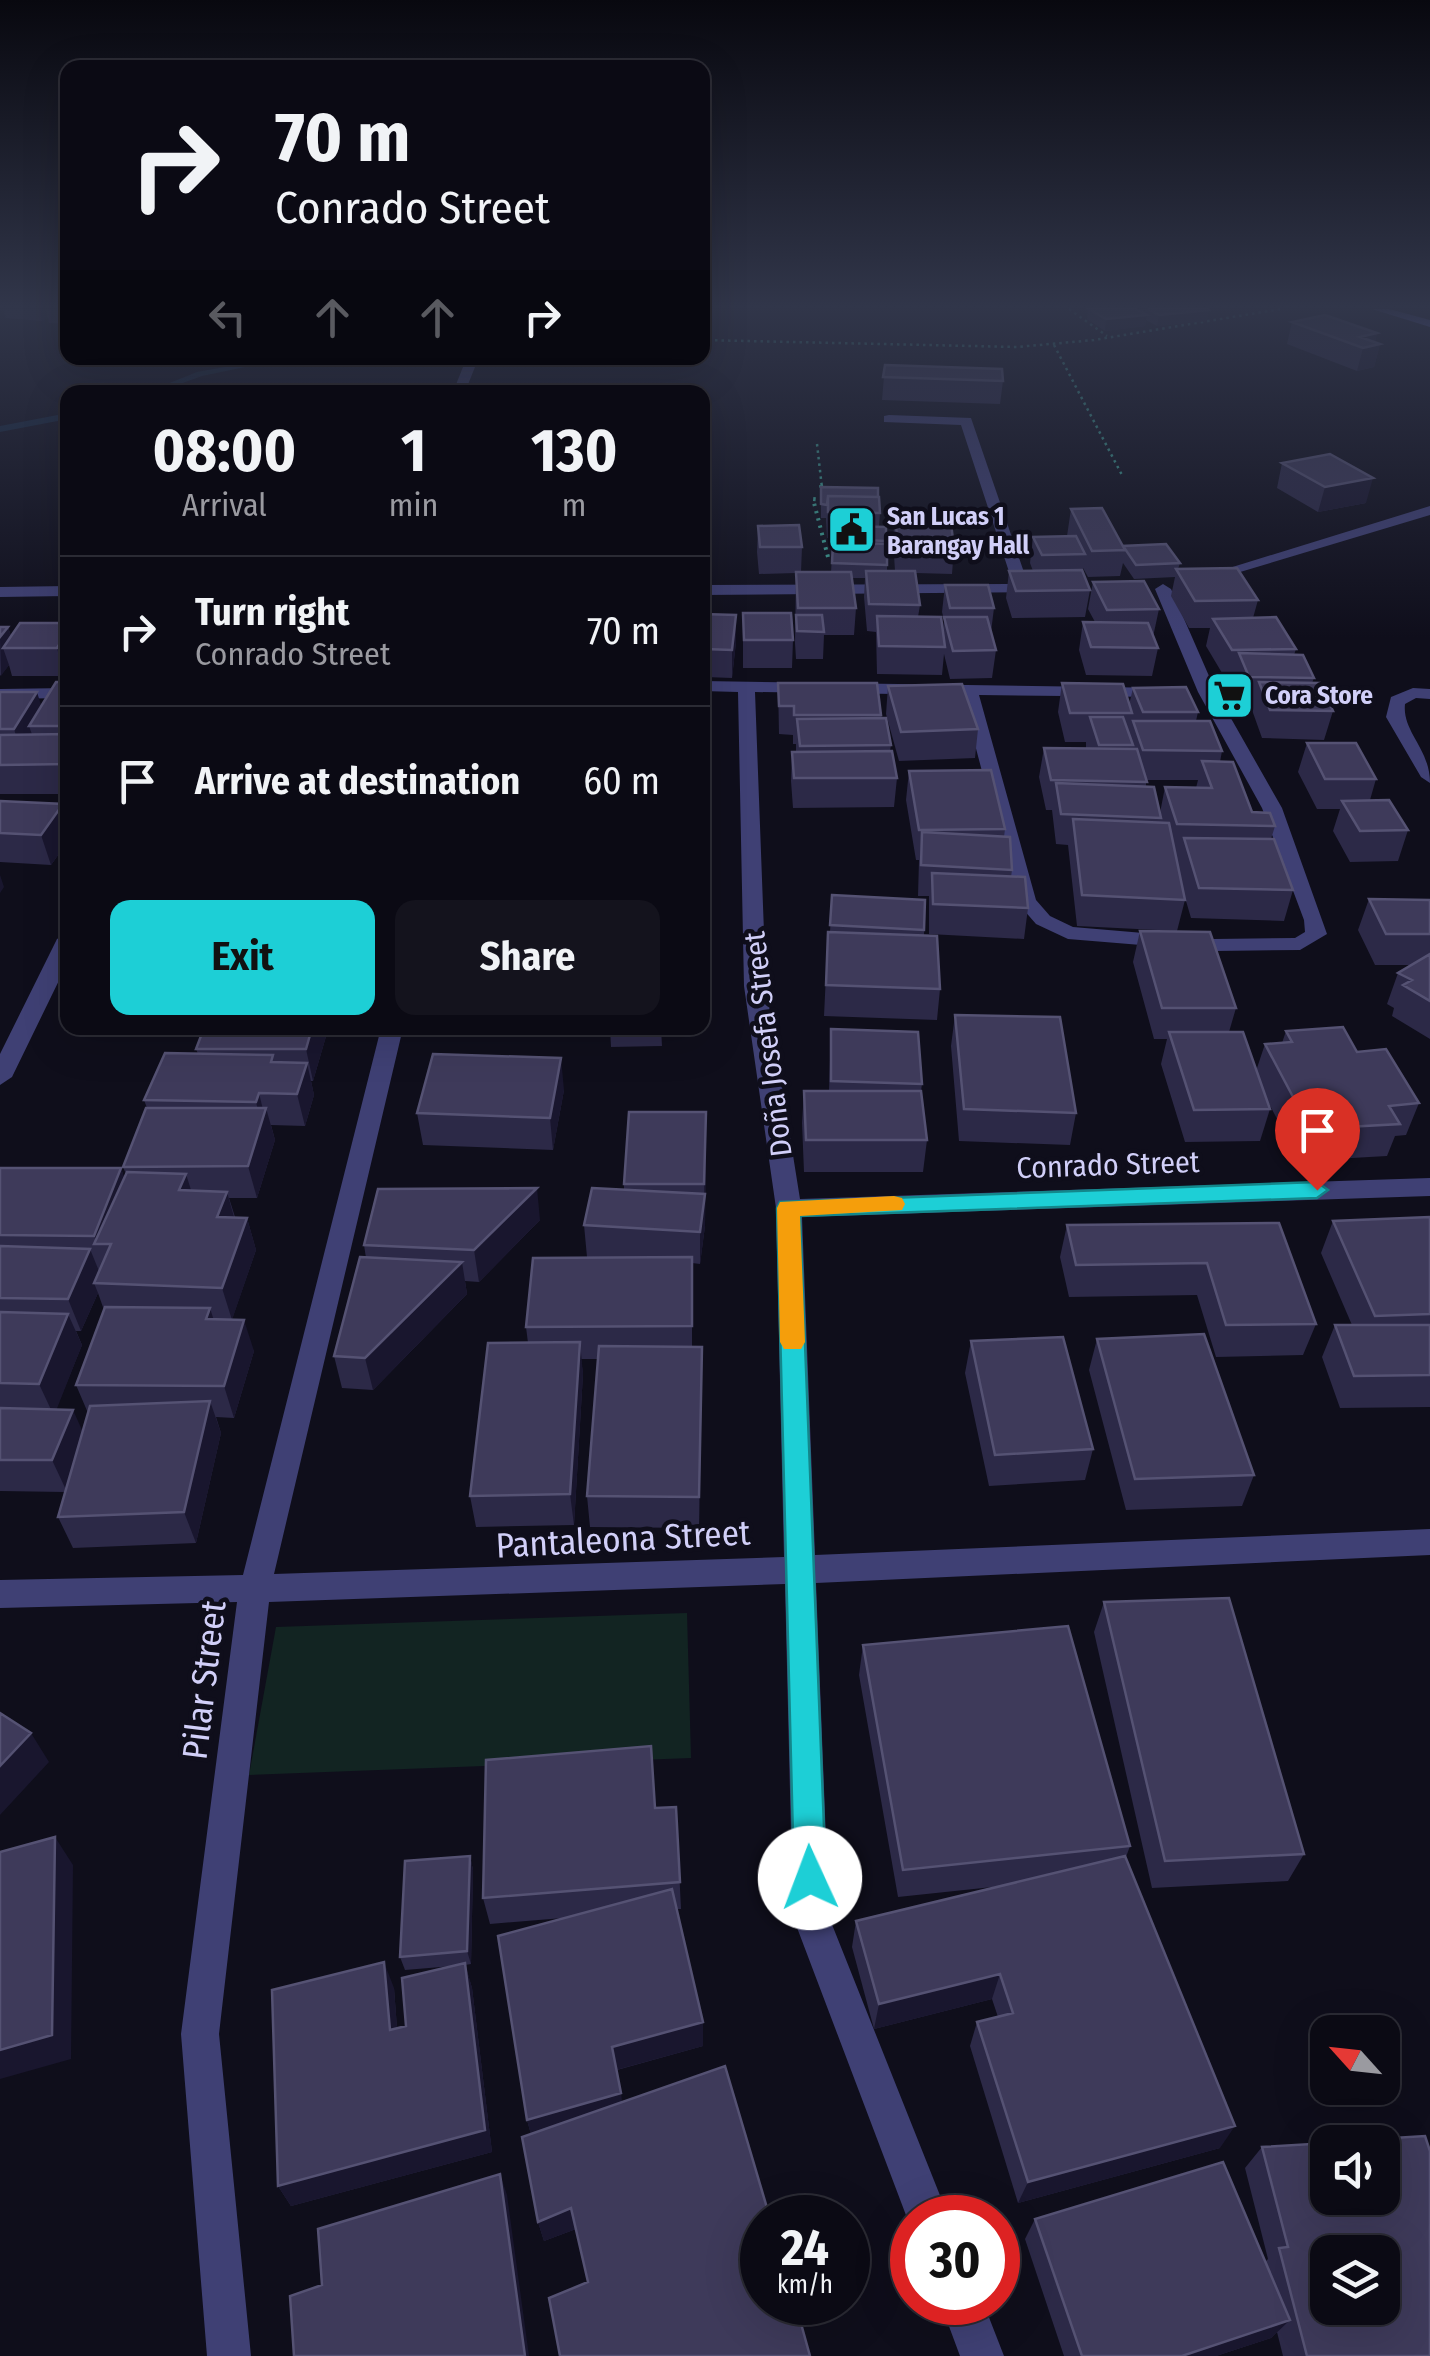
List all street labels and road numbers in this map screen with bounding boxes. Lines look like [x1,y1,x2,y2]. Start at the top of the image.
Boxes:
street label: Doña Josefa Street [736,929,800,1159]
street label: Conrado Street [1016,1144,1200,1186]
street label: Pantaleona Street [495,1511,752,1567]
street label: Pilar Street [173,1598,235,1762]

